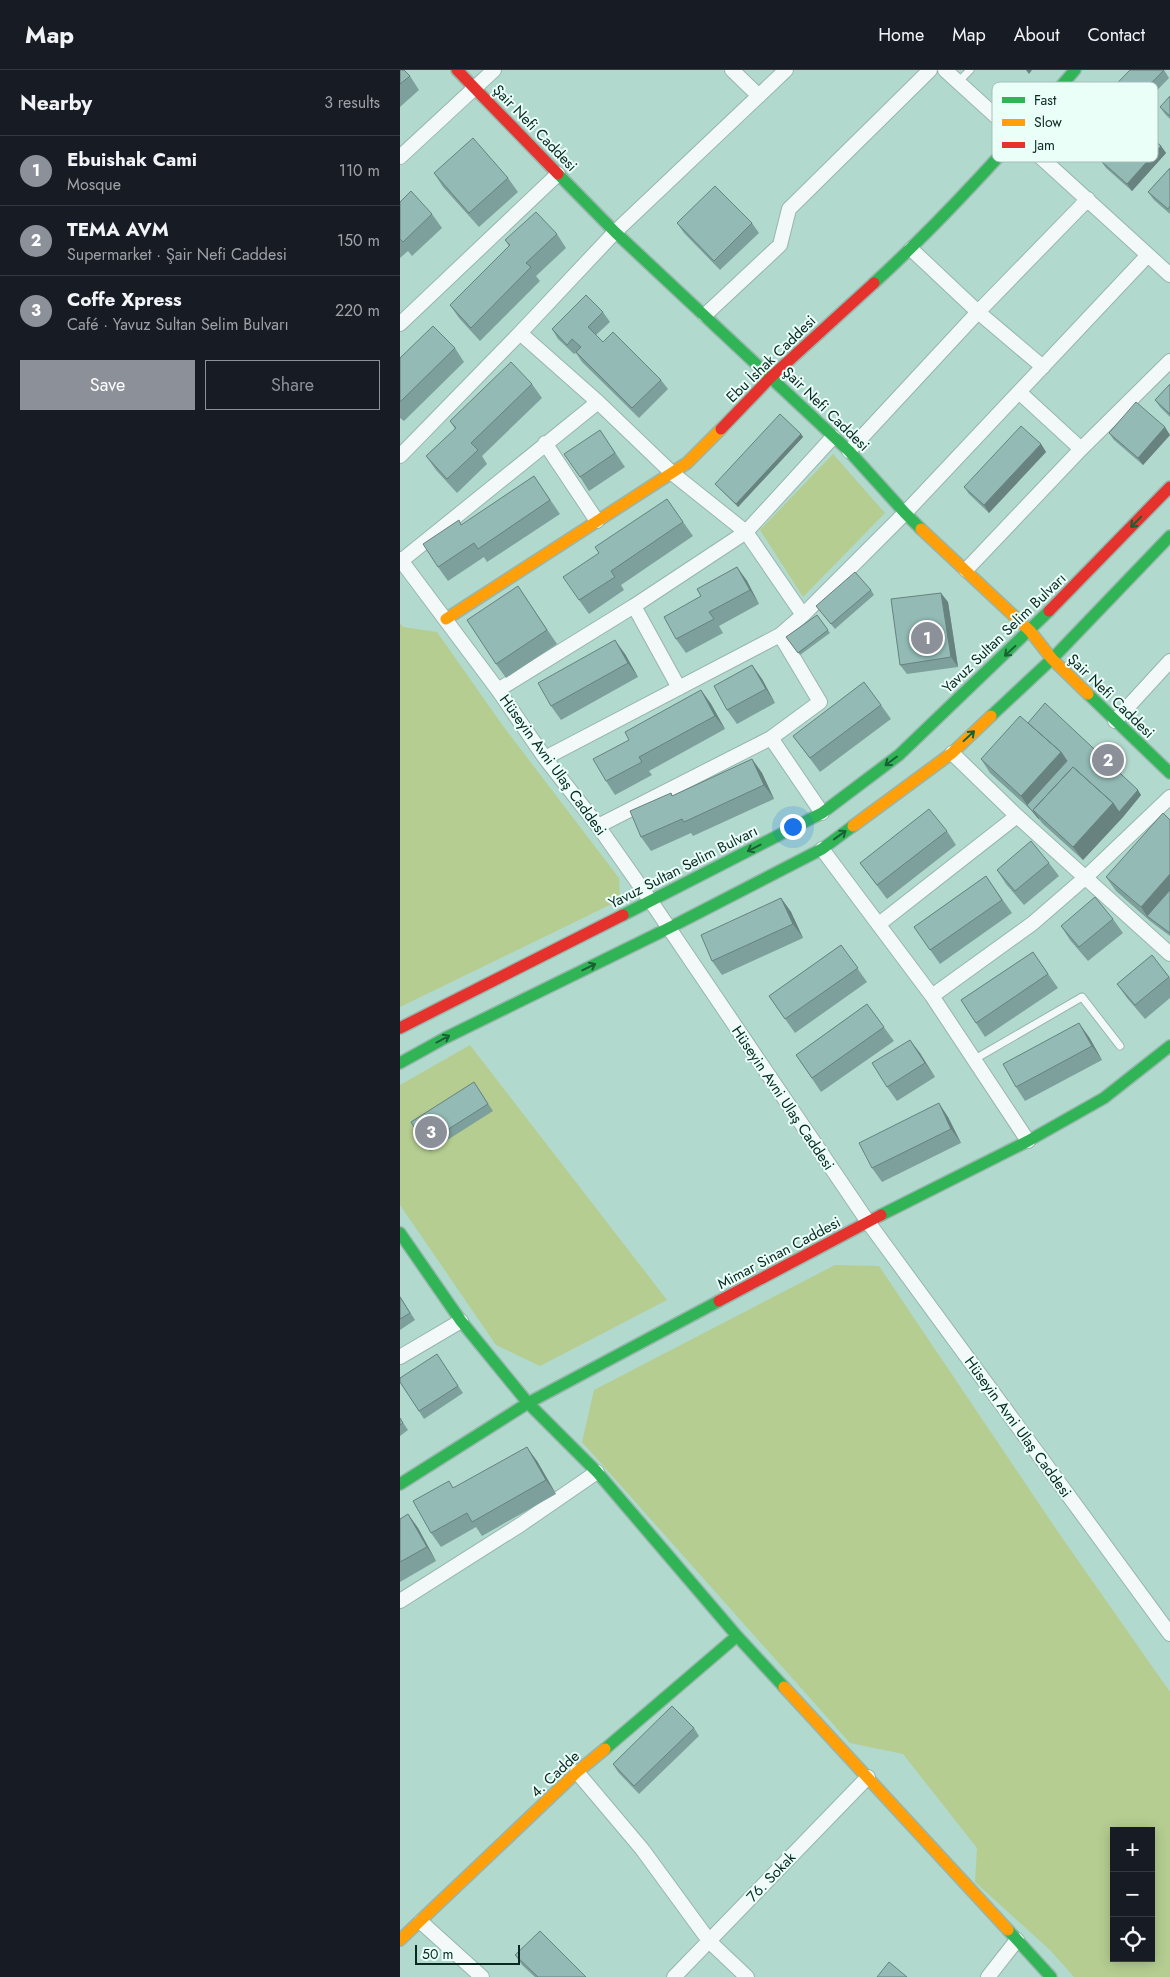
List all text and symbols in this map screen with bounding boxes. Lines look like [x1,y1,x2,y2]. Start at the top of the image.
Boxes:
text: Map [25,17,74,52]
text: Home [878,22,924,48]
text: Map [952,22,986,48]
text: About [1014,22,1059,48]
text: Contact [1087,22,1145,48]
street label: Şair Nefi Caddesi [488,80,582,176]
legend [992,82,1158,162]
text: Nearby [20,88,92,118]
text: Fast [1034,90,1057,110]
text: 3 results [324,91,380,114]
text: Slow [1034,112,1062,132]
text: Jam [1032,135,1055,155]
text: Ebuishak Cami [67,146,197,173]
text: 1 [32,159,40,182]
text: 110 m [339,159,380,182]
text: Mosque [67,173,121,196]
text: TEMA AVM [67,216,169,243]
text: 2 [31,229,41,252]
text: 150 m [337,229,380,252]
text: Supermarket · Şair Nefi Caddesi [67,243,287,266]
text: Coffe Xpress [67,286,182,313]
text: 3 [31,299,41,322]
text: 220 m [335,299,380,322]
street label: Ebu İshak Caddesi [721,310,821,408]
text: Café · Yavuz Sultan Selim Bulvarı [67,313,289,336]
button: Save [20,360,195,410]
button: Share [205,360,380,410]
street label: Şair Nefi Caddesi [778,362,874,456]
one-way arrow [1130,516,1142,529]
street label: Yavuz Sultan Selim Bulvarı [937,568,1071,698]
pin: 1 [911,619,943,657]
one-way arrow [1003,645,1016,657]
street label: Şair Nefi Caddesi [1063,649,1159,743]
street label: Hüseyin Avni Ulaş Caddesi [494,690,612,840]
one-way arrow [963,730,976,742]
pin: 2 [1092,741,1124,779]
one-way arrow [885,756,898,767]
your location [780,814,806,840]
street label: Yavuz Sultan Selim Bulvarı [605,820,761,914]
one-way arrow [833,830,847,840]
one-way arrow [747,844,762,853]
one-way arrow [581,962,596,972]
street label: Hüseyin Avni Ulaş Caddesi [726,1021,840,1175]
one-way arrow [435,1034,450,1043]
pin: 3 [415,1113,447,1151]
street label: Mimar Sinan Caddesi [714,1211,844,1295]
street label: Hüseyin Avni Ulaş Caddesi [959,1352,1077,1502]
street label: 4. Cadde [526,1745,585,1803]
map controls [1110,1827,1155,1962]
button: + [1110,1827,1155,1872]
street label: 76. Sokak [741,1847,801,1907]
button: − [1110,1872,1155,1917]
button: locate [1110,1917,1155,1962]
scale bar [415,1942,520,1965]
text: 50 m [422,1944,453,1964]

